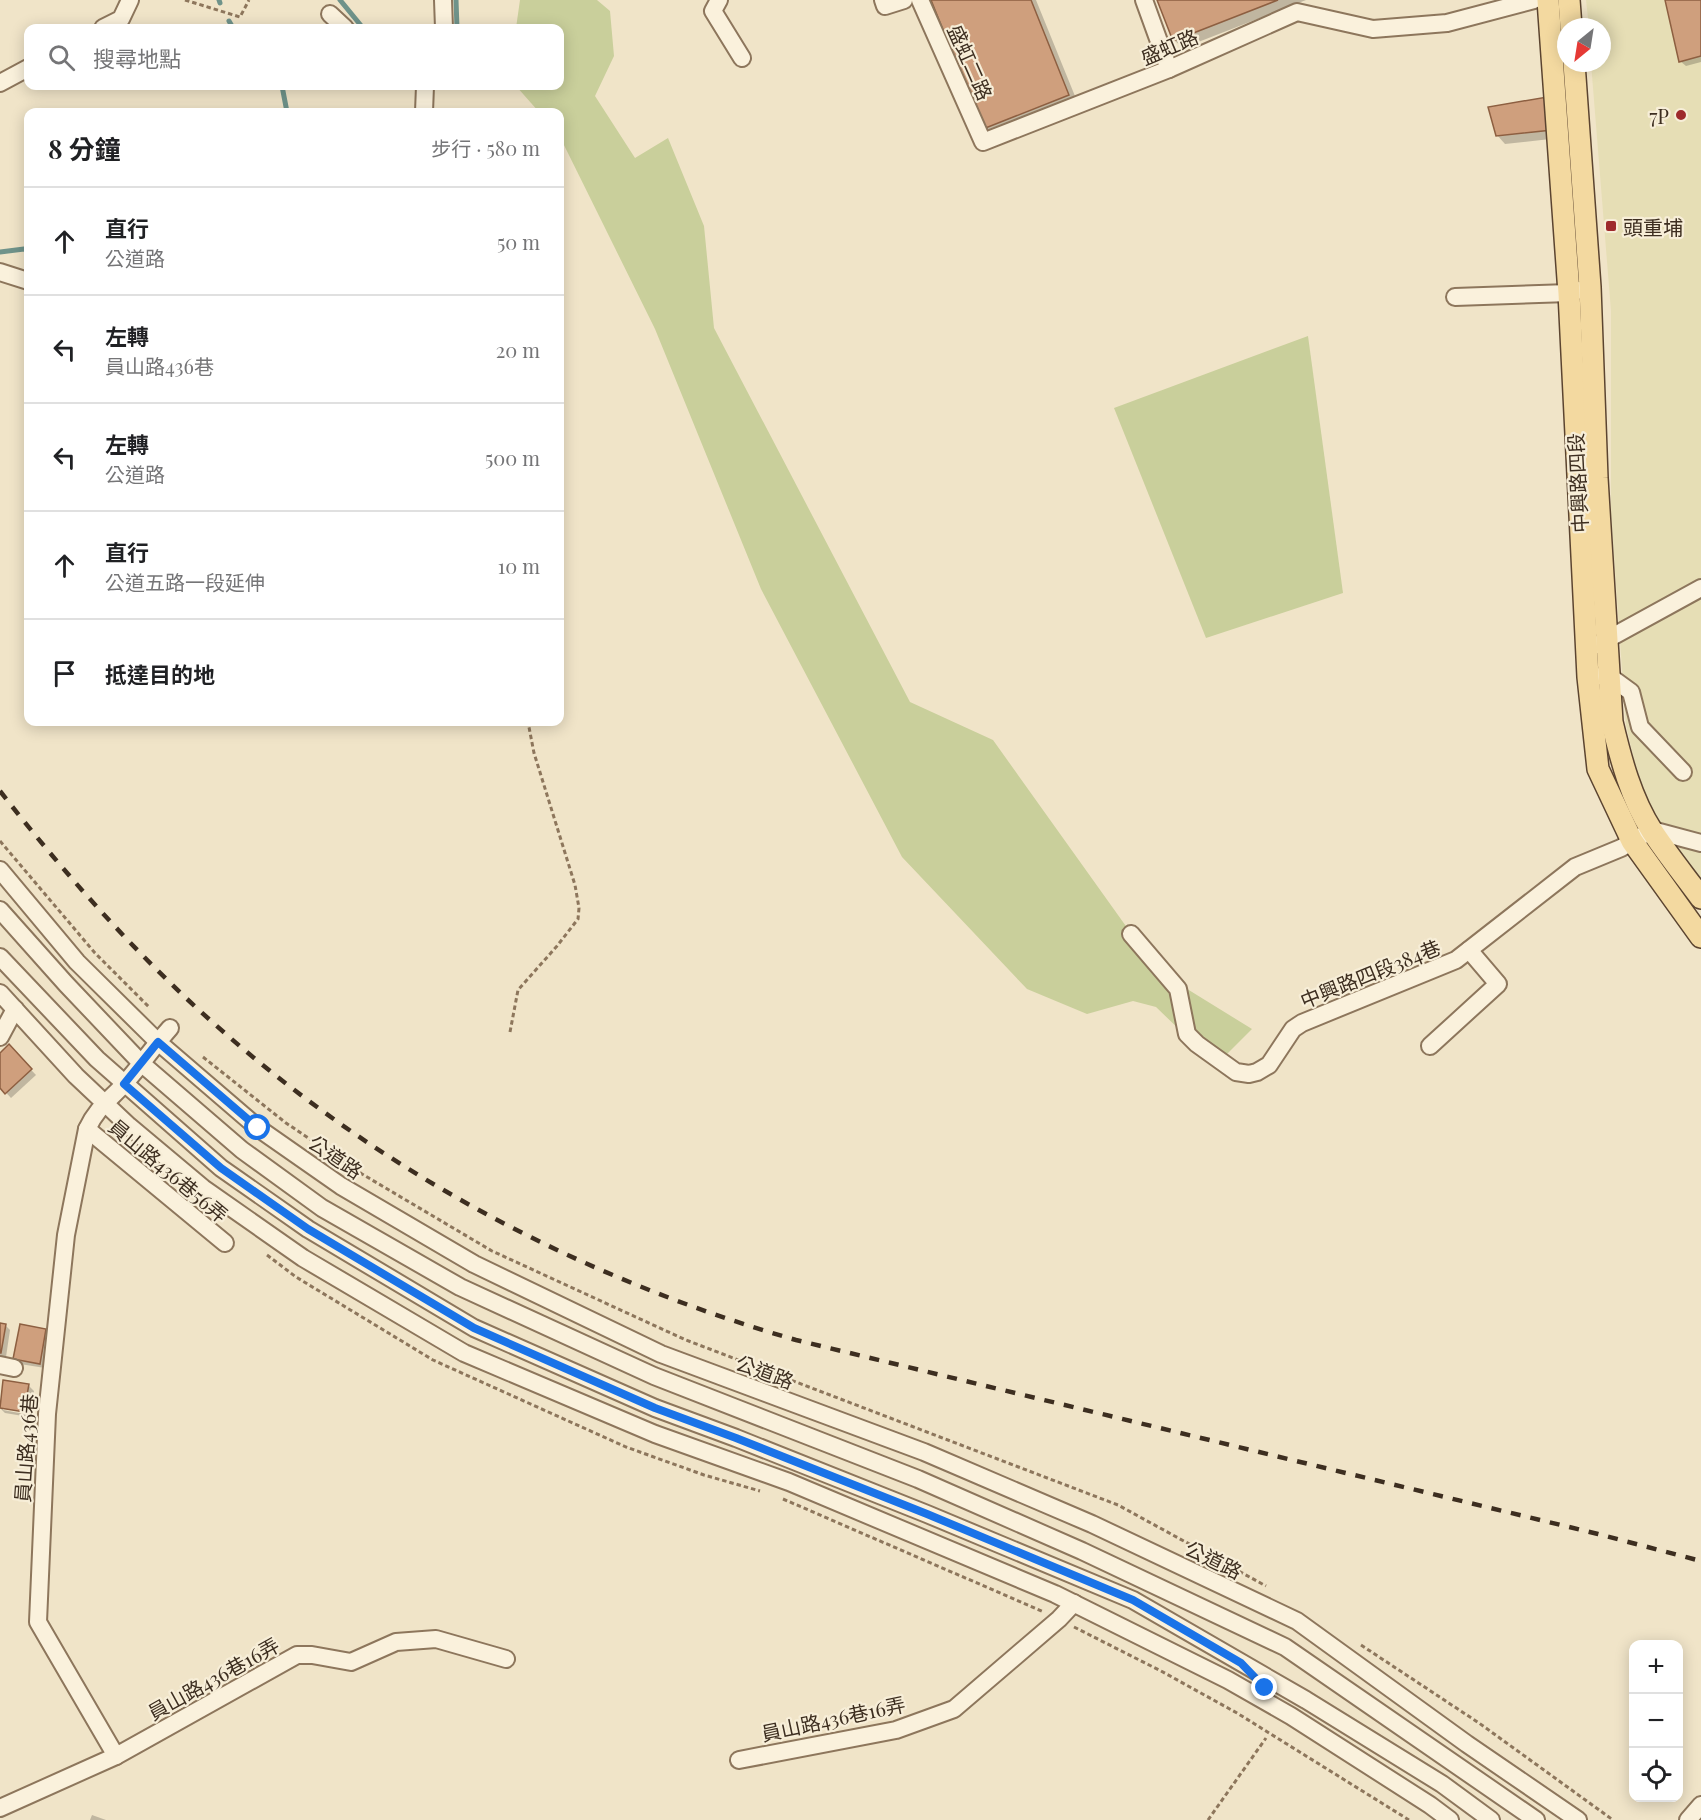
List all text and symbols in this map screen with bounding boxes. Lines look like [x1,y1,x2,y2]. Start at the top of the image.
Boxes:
north arrow [1557,18,1611,72]
street label: 盛虹二路 [942,20,1000,104]
street label: 盛虹路 [1136,22,1202,70]
search box [24,24,564,90]
icon: search [45,41,78,74]
text: 搜尋地點 [93,43,181,73]
place label: 7P [1649,102,1669,129]
marker: 7P [1674,108,1688,122]
text: 8 分鐘 [48,131,121,166]
text: 步行 · 580 m [431,134,540,161]
text: 直行 [105,213,149,243]
place label: 頭重埔 [1623,213,1683,240]
marker: 頭重埔 [1604,219,1618,233]
icon: ahead [48,225,81,258]
text: 50 m [497,228,540,255]
text: 公道路 [105,244,165,271]
text: 左轉 [105,321,149,351]
icon: left [48,333,81,366]
text: 20 m [496,336,540,363]
text: 員山路436巷 [105,352,214,379]
text: 左轉 [105,429,149,459]
street label: 中興路四段 [1561,432,1593,534]
icon: left [48,441,81,474]
text: 500 m [485,444,540,471]
text: 公道路 [105,460,165,487]
text: 直行 [105,537,149,567]
icon: ahead [48,549,81,582]
text: 10 m [498,552,540,579]
text: 公道五路一段延伸 [105,568,265,595]
icon: arrive [48,657,81,690]
text: 抵達目的地 [105,659,215,689]
street label: 中興路四段384巷 [1296,933,1444,1013]
street label: 員山路436巷56弄 [104,1112,234,1228]
route start [244,1114,270,1140]
street label: 公道路 [304,1128,368,1184]
street label: 公道路 [732,1348,798,1394]
street label: 員山路436巷 [8,1393,42,1503]
street label: 公道路 [1181,1534,1247,1584]
street label: 員山路436巷16弄 [142,1631,284,1725]
map controls [1629,1640,1683,1802]
button: + [1629,1640,1683,1694]
route end [1251,1674,1277,1700]
street label: 員山路436巷16弄 [758,1690,908,1746]
button: − [1629,1694,1683,1748]
button: locate [1629,1748,1683,1802]

